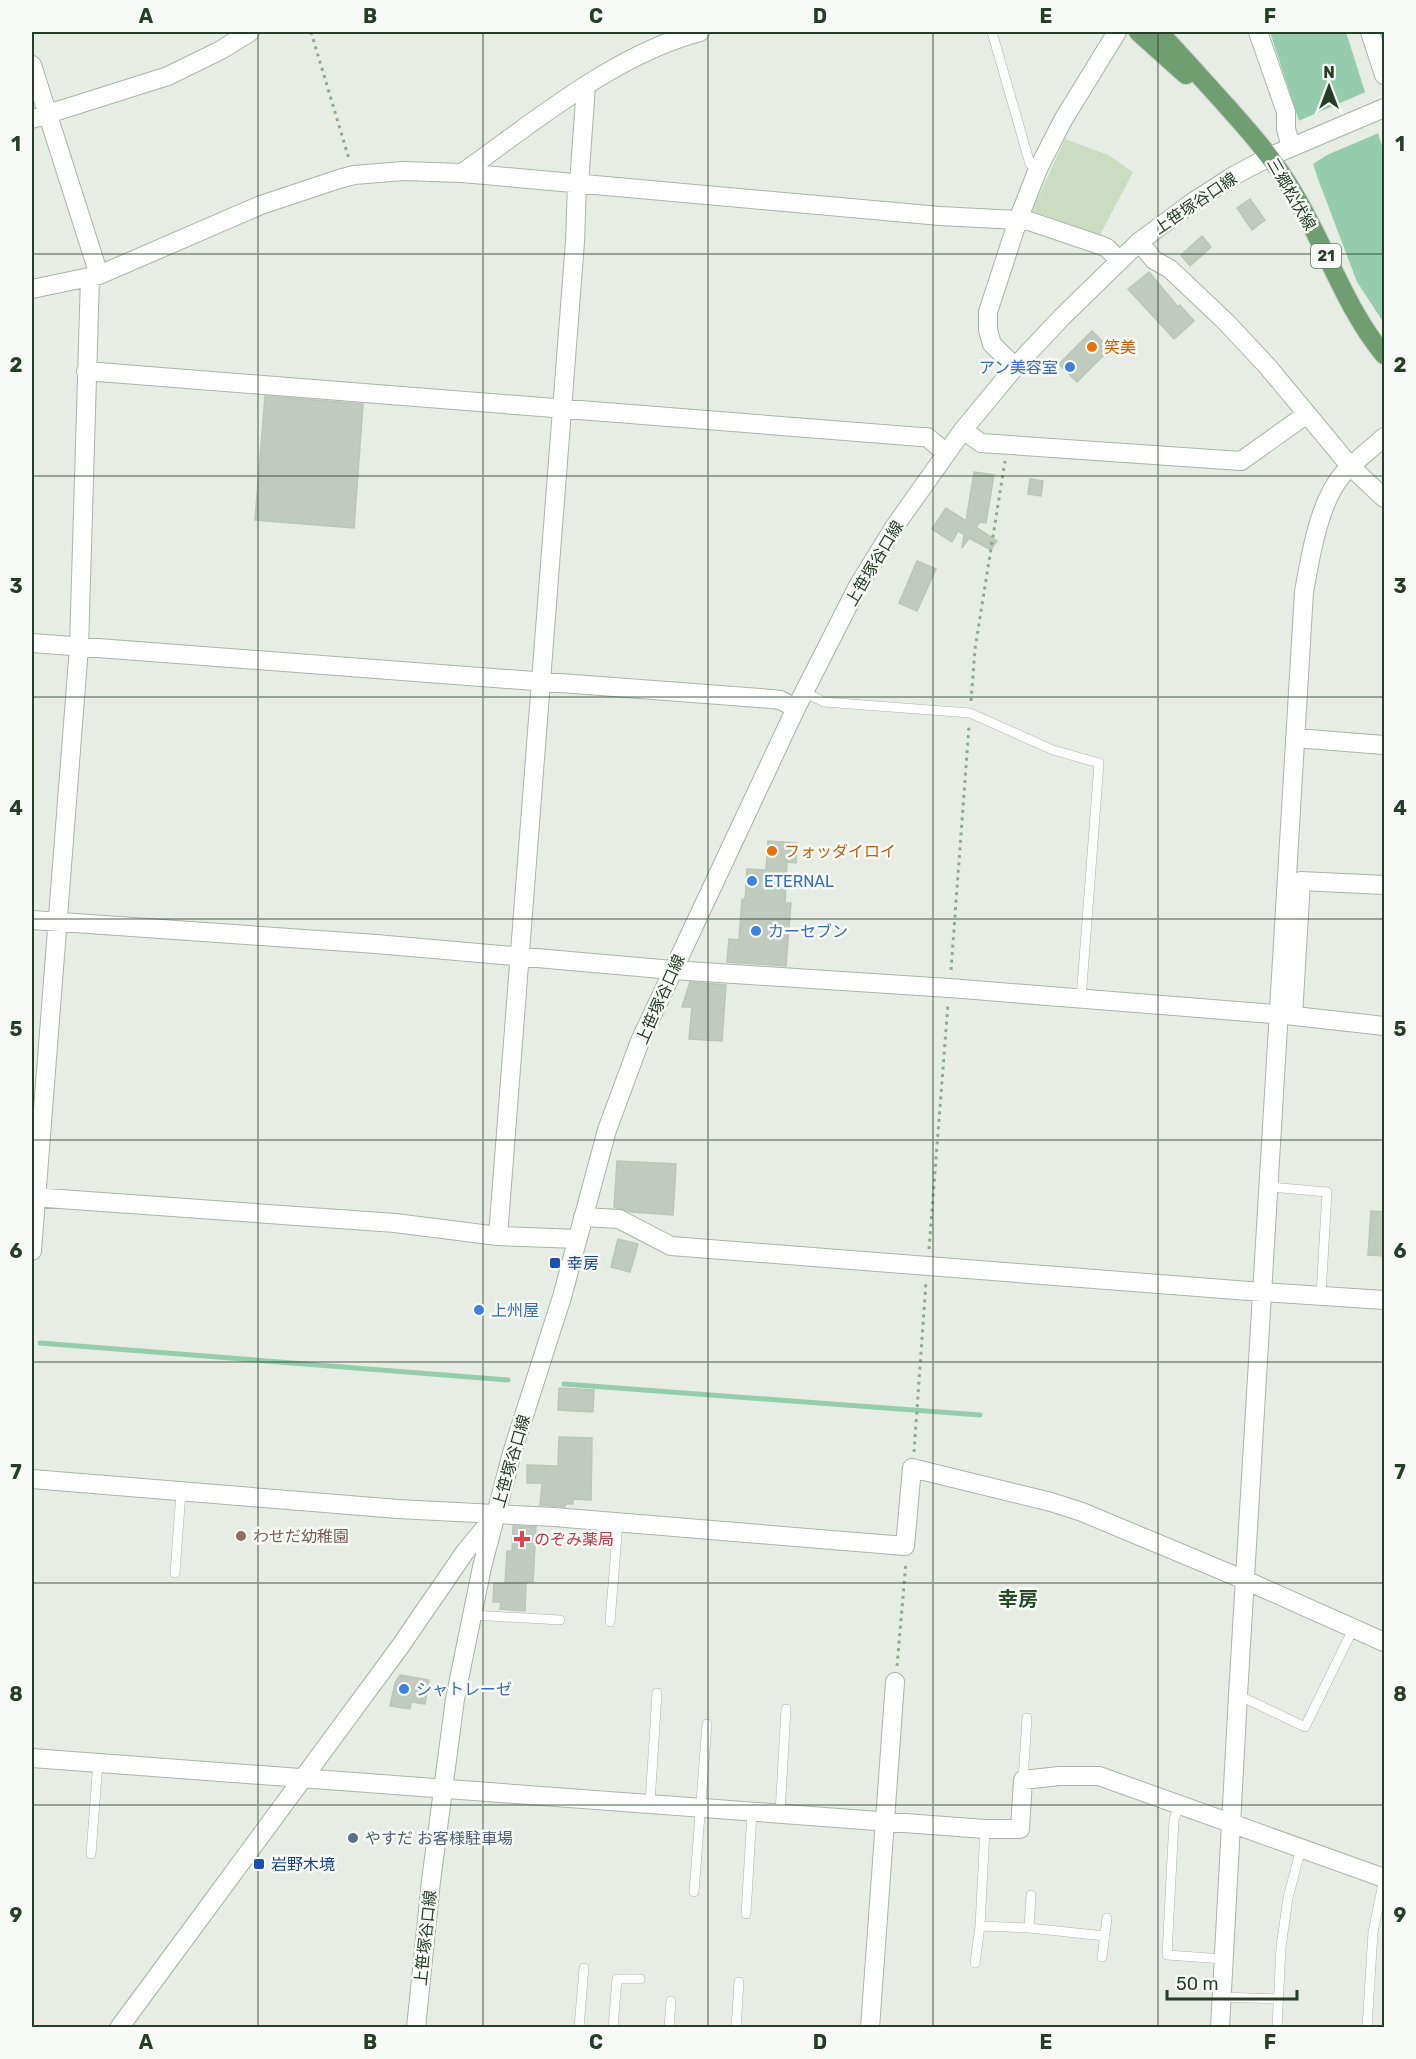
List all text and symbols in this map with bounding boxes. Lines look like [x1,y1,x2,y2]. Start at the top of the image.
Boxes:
text: A [139,4,154,28]
text: B [363,4,377,28]
text: C [589,4,603,28]
text: D [813,4,827,28]
text: E [1040,4,1052,28]
text: F [1264,4,1276,28]
north arrow [1299,57,1359,117]
text: N [1323,63,1335,82]
text: 1 [11,132,21,156]
text: 1 [1395,132,1405,156]
street label: 三郷松伏線 [1263,155,1320,234]
street label: 上笹塚谷口線 [1150,169,1240,238]
road number: 21 [1311,244,1341,268]
place label: 笑美 [1104,338,1136,357]
marker: 笑美 [1085,340,1099,354]
text: 2 [10,353,23,377]
text: 2 [1394,353,1407,377]
place label: アン美容室 [979,358,1058,377]
marker: アン美容室 [1063,360,1077,374]
street label: 上笹塚谷口線 [842,517,907,609]
text: 3 [9,574,23,598]
text: 3 [1393,574,1407,598]
text: 4 [9,796,23,820]
text: 4 [1393,796,1407,820]
place label: フォッダイロイ [784,842,896,861]
marker: フォッダイロイ [765,844,779,858]
place label: ETERNAL [764,872,834,891]
marker: ETERNAL [745,874,759,888]
place label: カーセブン [768,922,848,941]
marker: カーセブン [749,924,763,938]
street label: 上笹塚谷口線 [632,951,689,1047]
text: 5 [10,1017,23,1041]
text: 5 [1394,1017,1407,1041]
text: 6 [9,1239,23,1263]
text: 6 [1393,1239,1407,1263]
place label: 幸房 [567,1254,599,1273]
marker: 幸房 [548,1256,562,1270]
place label: 上州屋 [491,1301,539,1320]
marker: 上州屋 [472,1303,486,1317]
street label: 上笹塚谷口線 [489,1412,534,1510]
text: 7 [10,1460,22,1484]
text: 7 [1394,1460,1406,1484]
place label: わせだ幼稚園 [253,1527,349,1546]
marker: わせだ幼稚園 [234,1529,248,1543]
place label: のぞみ薬局 [534,1530,614,1549]
marker: のぞみ薬局 [515,1532,529,1546]
district label: 幸房 [998,1587,1038,1611]
place label: シャトレーゼ [416,1680,512,1699]
text: 8 [9,1682,23,1706]
marker: シャトレーゼ [397,1682,411,1696]
text: 8 [1393,1682,1407,1706]
place label: やすだ お客様駐車場 [365,1829,513,1848]
marker: やすだ お客様駐車場 [346,1831,360,1845]
place label: 岩野木境 [271,1855,335,1874]
marker: 岩野木境 [252,1857,266,1871]
street label: 上笹塚谷口線 [411,1889,440,1987]
text: 9 [10,1903,23,1927]
text: 9 [1394,1903,1407,1927]
scale bar [1167,1963,1298,2001]
text: 50 m [1176,1973,1219,1995]
text: A [139,2030,154,2054]
text: B [363,2030,377,2054]
text: C [589,2030,603,2054]
text: D [813,2030,827,2054]
text: E [1040,2030,1052,2054]
text: F [1264,2030,1276,2054]

